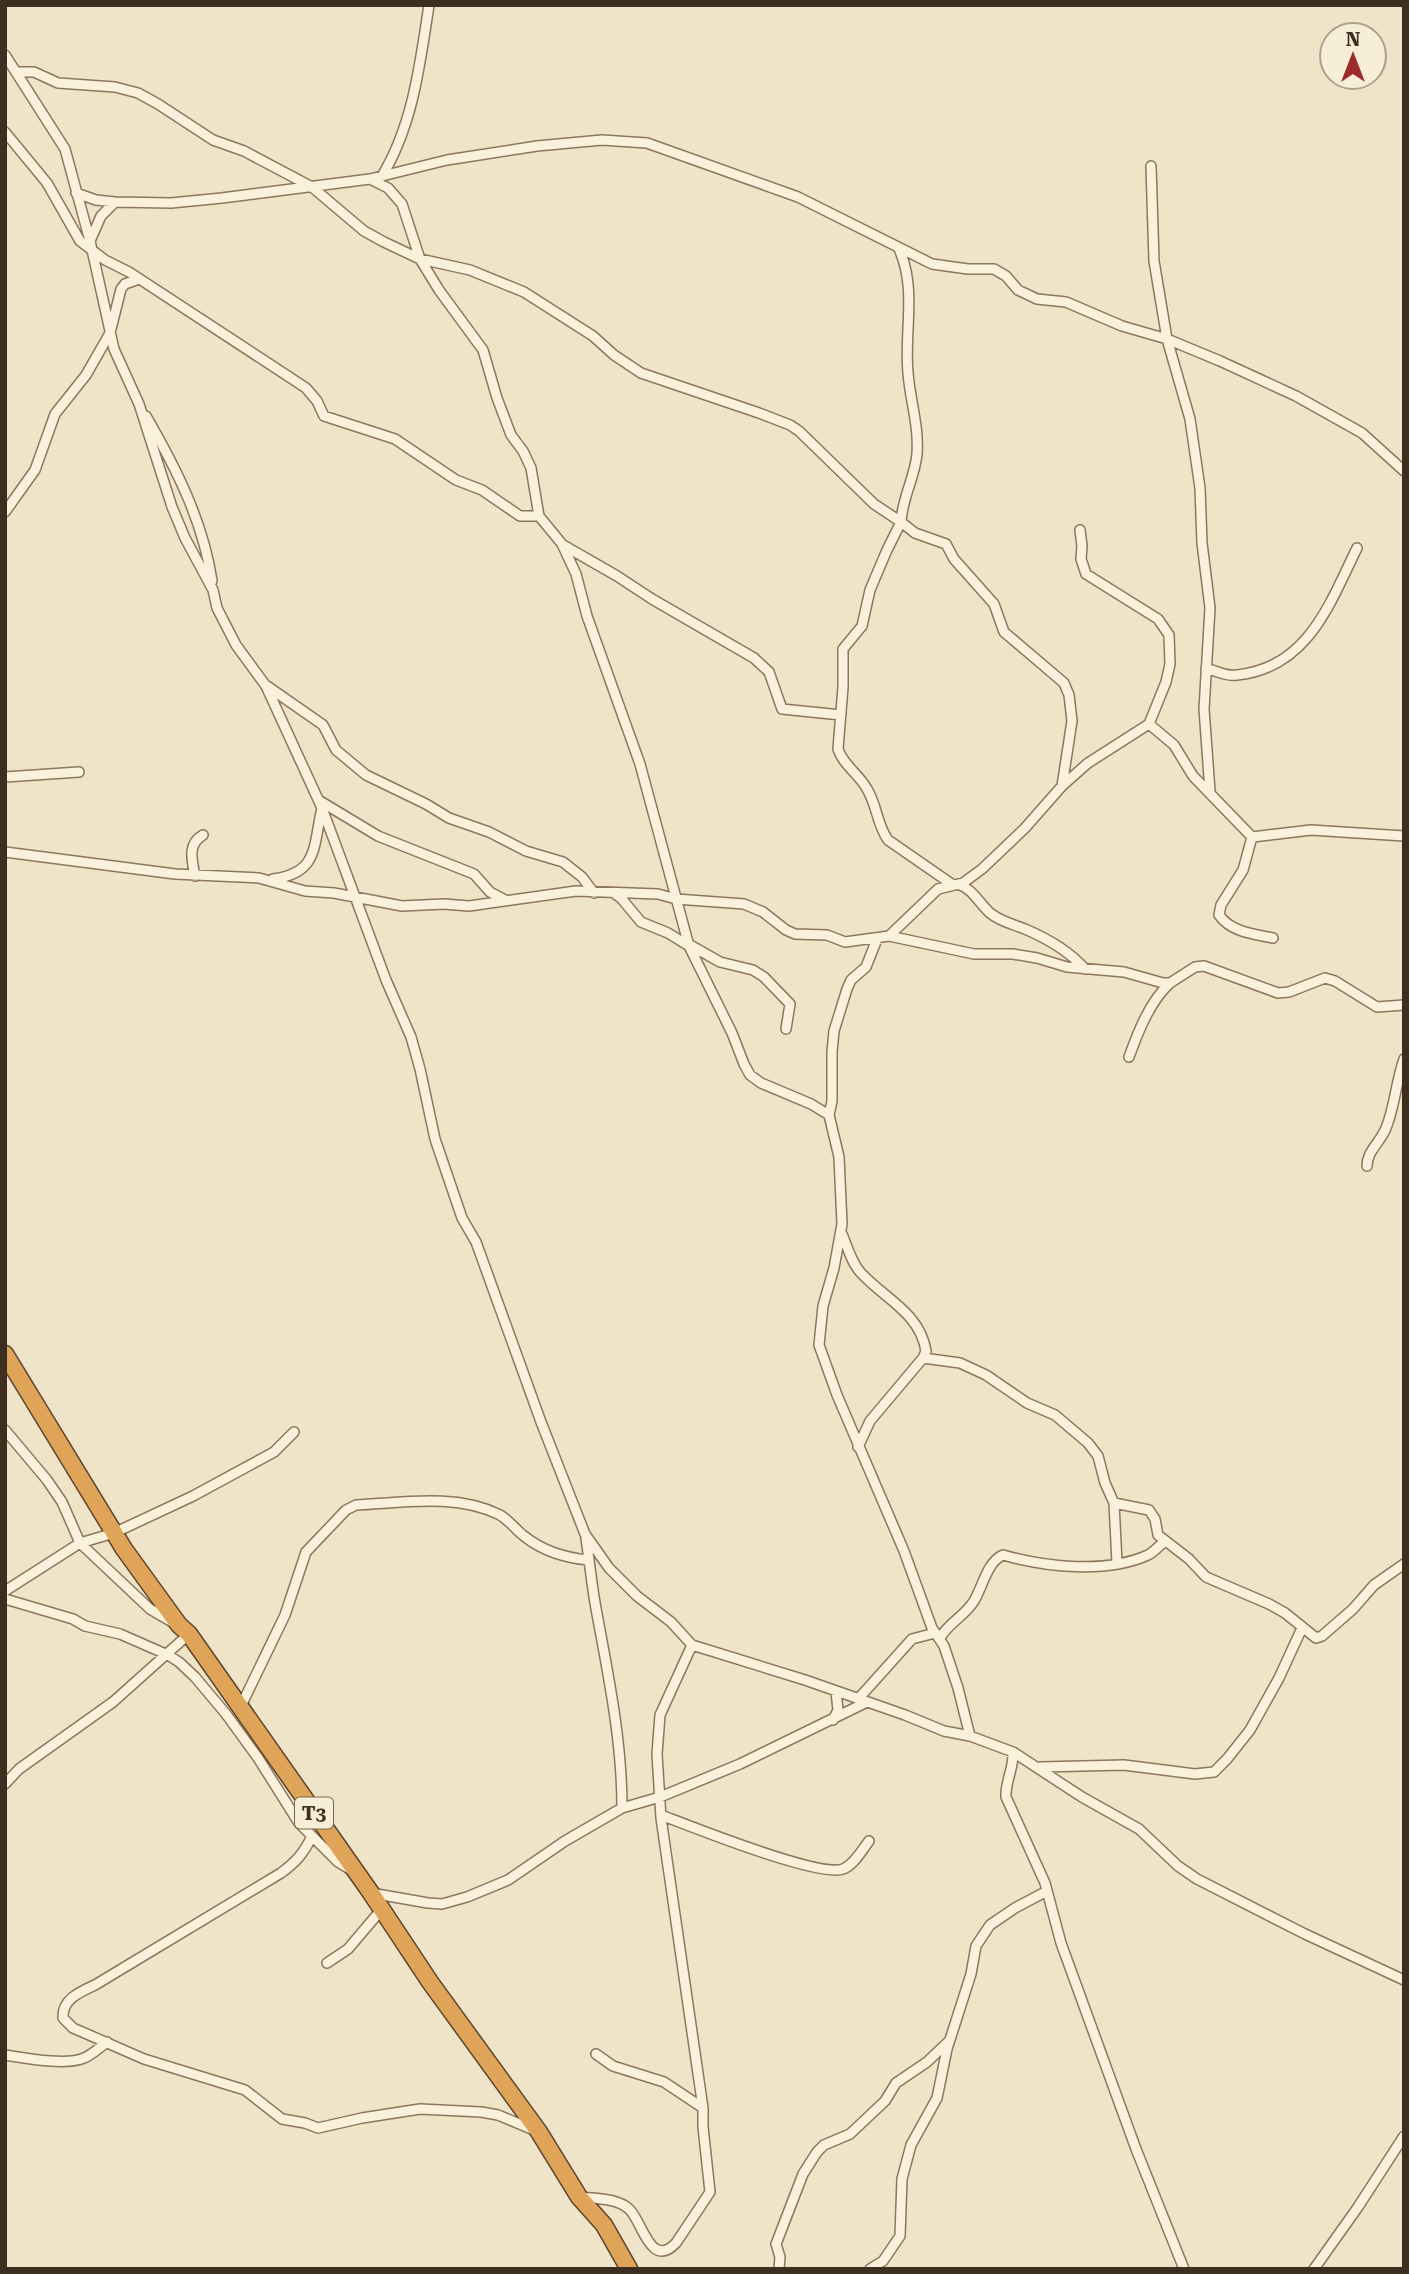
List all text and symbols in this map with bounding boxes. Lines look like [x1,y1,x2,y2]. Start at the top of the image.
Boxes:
north arrow [1318,21,1388,91]
text: N [1346,28,1361,51]
road number: T3 [295,1798,333,1828]

